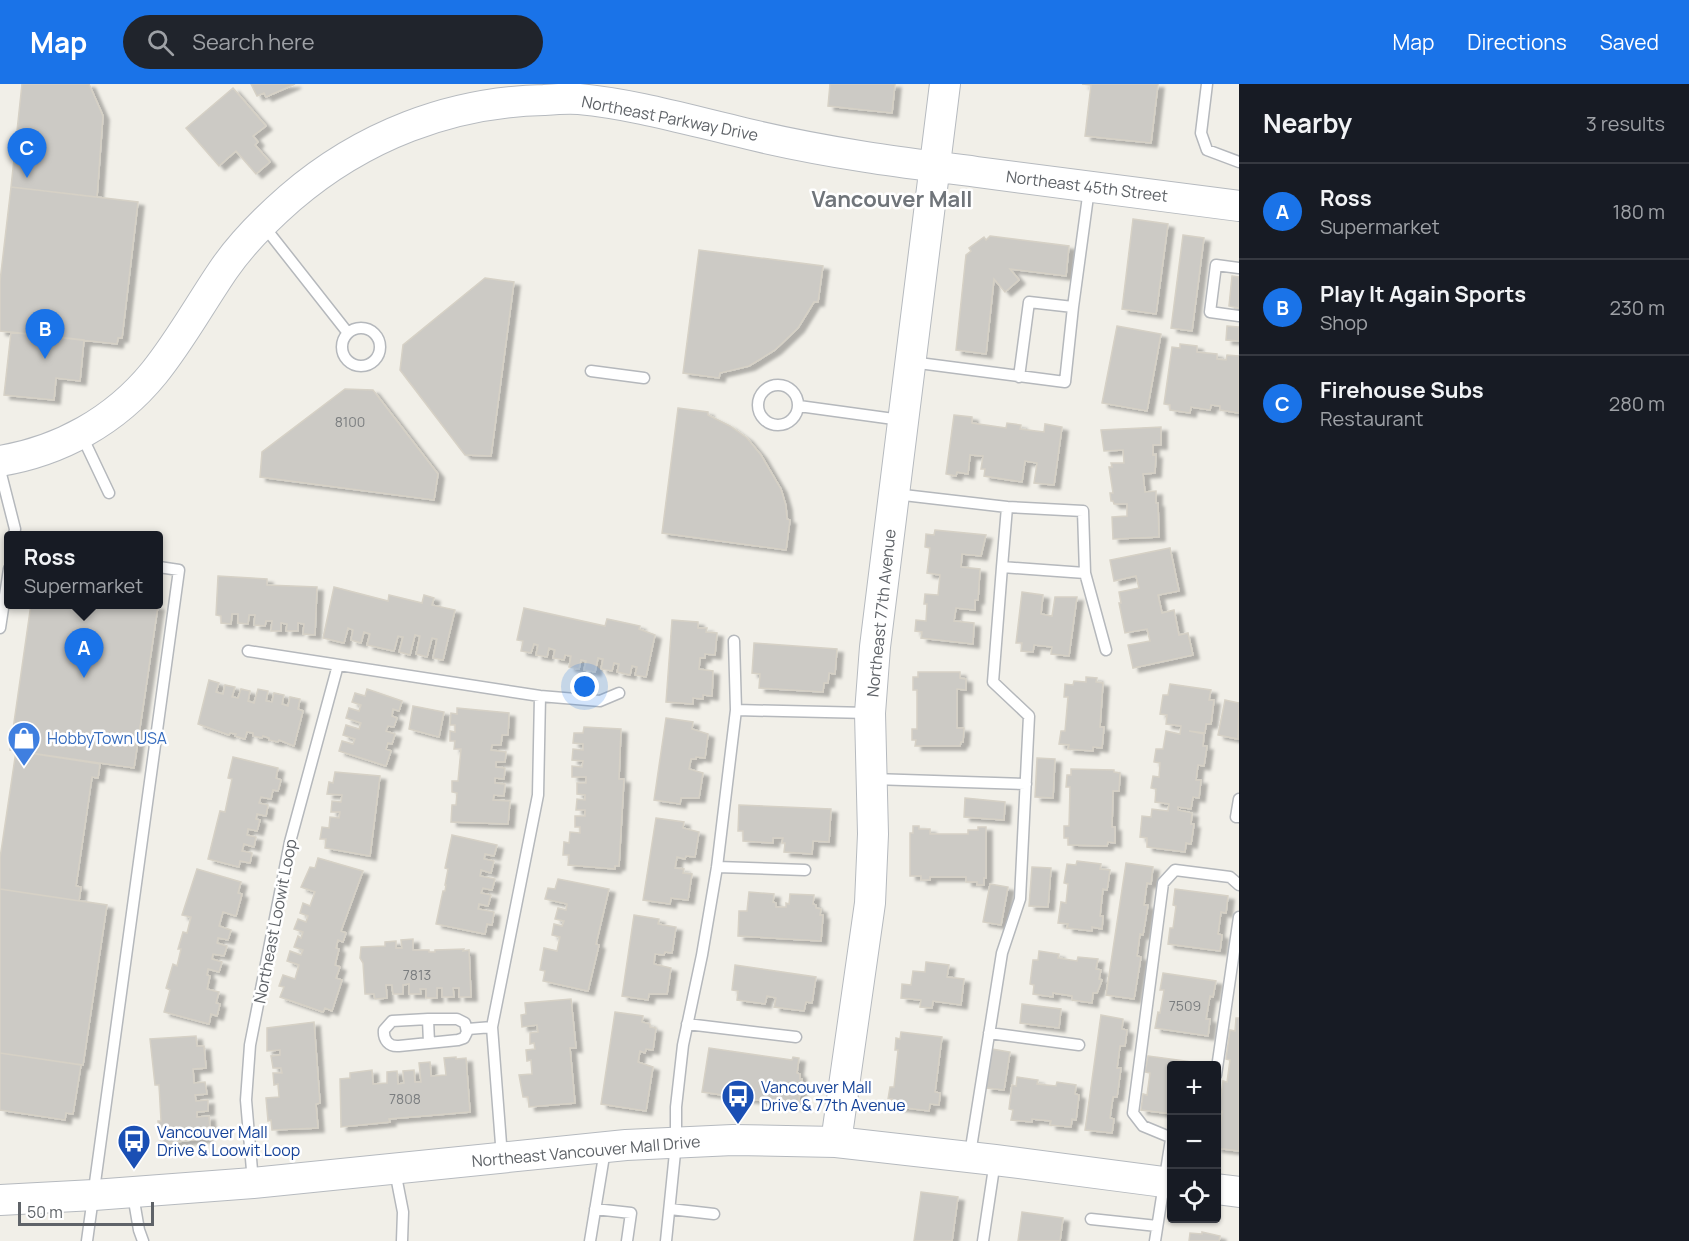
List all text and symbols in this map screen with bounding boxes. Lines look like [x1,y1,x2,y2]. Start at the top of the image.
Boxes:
search box [123,15,543,69]
text: Map [30,23,87,61]
icon: search [144,26,177,59]
text: Search here [192,27,315,57]
text: Map [1393,28,1434,56]
text: Directions [1467,28,1567,56]
text: Saved [1600,28,1659,56]
street label: Northeast Parkway Drive [580,90,760,146]
text: Nearby [1263,105,1352,141]
text: 3 results [1586,110,1665,137]
pin: C [8,128,46,178]
street label: Northeast 45th Street [1005,165,1169,207]
text: Ross [1320,183,1372,213]
district label: Vancouver Mall [811,184,973,214]
text: A [1276,198,1289,225]
text: 180 m [1612,198,1665,225]
text: Supermarket [1320,213,1440,240]
text: Play It Again Sports [1320,279,1526,309]
text: B [1276,294,1289,321]
text: 230 m [1609,294,1665,321]
text: Shop [1320,309,1368,336]
pin: B [26,310,64,359]
text: Firehouse Subs [1320,375,1484,405]
text: C [1275,390,1290,417]
text: 280 m [1609,390,1665,417]
text: Restaurant [1320,405,1424,432]
house number: 8100 [335,412,365,431]
street label: Northeast 77th Avenue [861,528,901,698]
popup [4,531,163,609]
text: Ross [24,542,75,572]
text: Supermarket [24,572,143,599]
pin: A [64,628,104,678]
your location [570,672,599,701]
shop icon: HobbyTown USA [6,720,42,767]
place label: HobbyTown USA [47,727,167,749]
street label: Northeast Loowit Loop [248,837,302,1005]
house number: 7813 [403,965,431,984]
house number: 7509 [1169,996,1201,1015]
map controls [1167,1061,1221,1223]
button: + [1167,1061,1221,1115]
place label: Vancouver Mall Drive & 77th Avenue [761,1076,906,1116]
bus stop icon: Vancouver Mall Drive & 77th Avenue [720,1078,756,1125]
house number: 7808 [389,1089,421,1108]
button: − [1167,1115,1221,1169]
place label: Vancouver Mall Drive & Loowit Loop [157,1121,300,1161]
bus stop icon: Vancouver Mall Drive & Loowit Loop [116,1123,152,1170]
street label: Northeast Vancouver Mall Drive [471,1130,701,1172]
button: locate [1167,1169,1221,1223]
scale bar [18,1199,154,1226]
text: 50 m [27,1201,63,1223]

